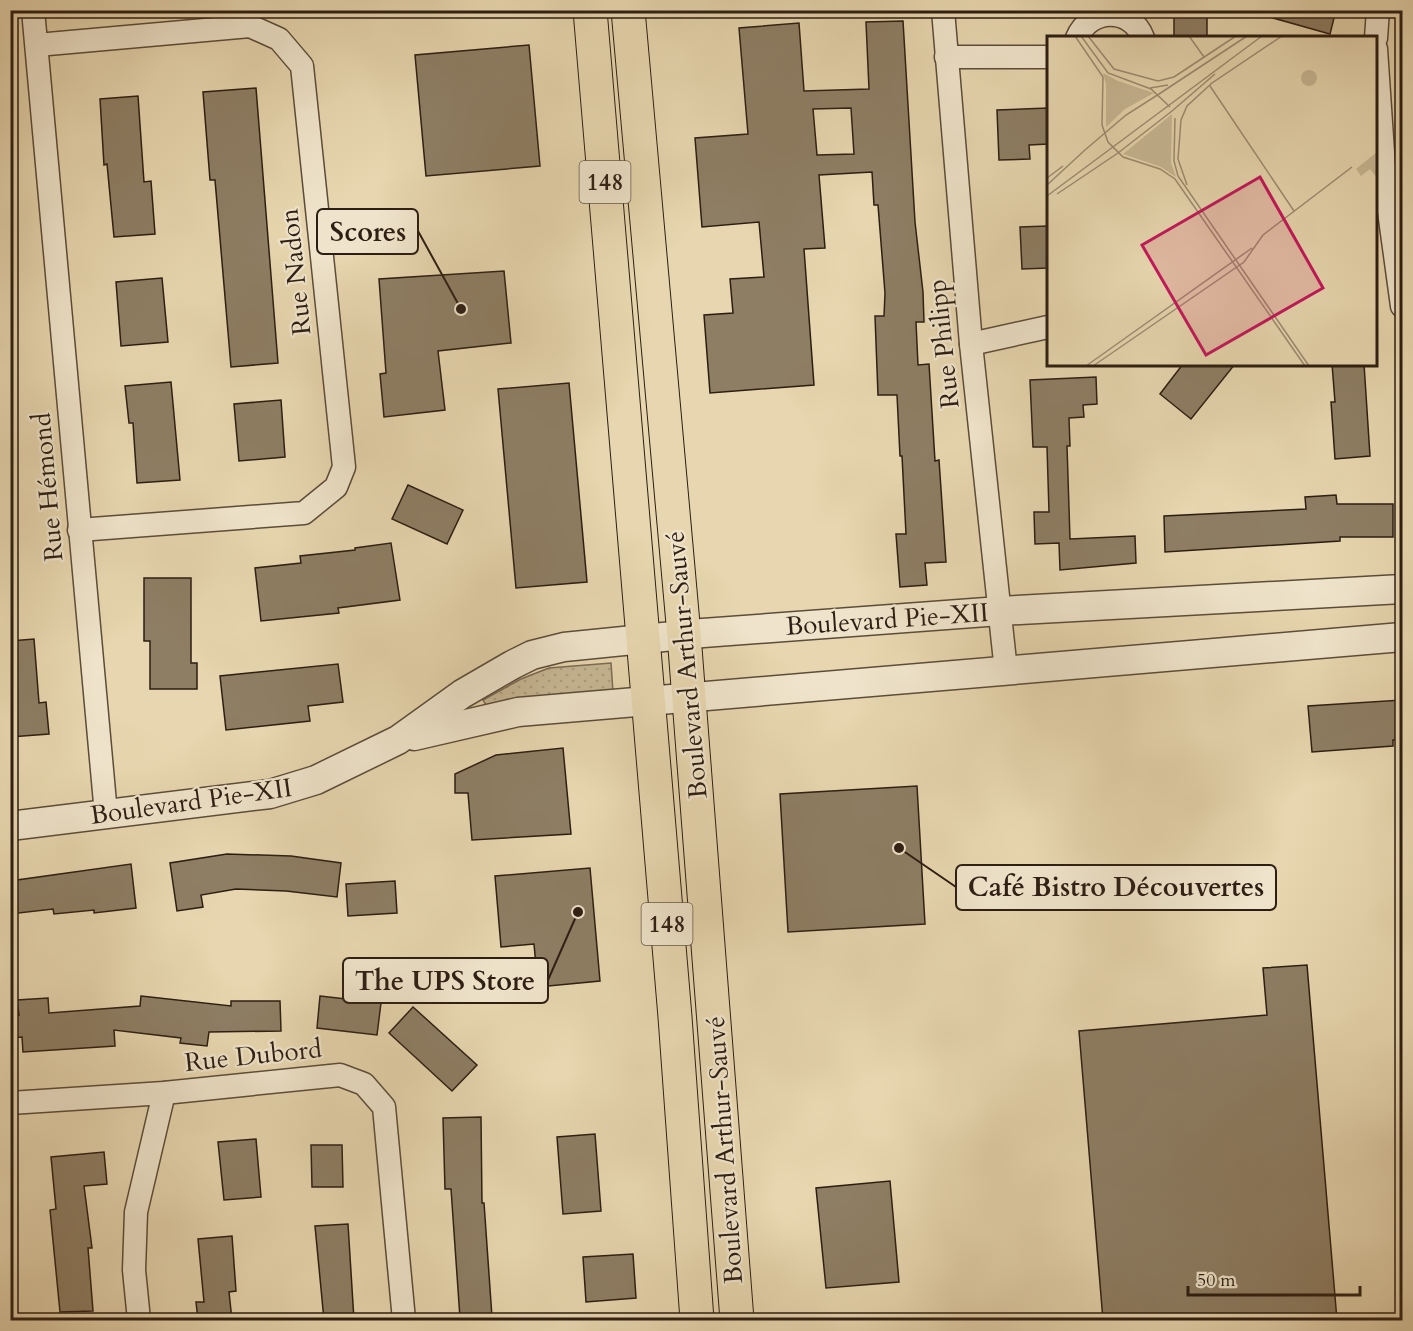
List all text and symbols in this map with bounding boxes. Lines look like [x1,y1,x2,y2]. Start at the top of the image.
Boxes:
inset map [1047,36,1377,366]
road number: 148 [580,161,630,203]
street label: Rue Nadon [271,207,320,337]
callout: Scores [317,209,418,254]
text: Scores [330,214,406,251]
street label: Rue Philipp [919,278,968,410]
street label: Rue Hémond [24,411,71,563]
street label: Boulevard Arthur-Sauvé [657,530,716,800]
street label: Boulevard Pie-XII [784,595,990,644]
street label: Boulevard Pie-XII [88,770,294,833]
callout: Café Bistro Découvertes [956,865,1276,910]
text: Café Bistro Découvertes [968,869,1264,906]
road number: 148 [642,903,692,945]
callout: The UPS Store [343,958,548,1003]
text: The UPS Store [355,963,535,1000]
street label: Boulevard Arthur-Sauvé [698,1015,751,1285]
street label: Rue Dubord [183,1031,324,1080]
scale bar [1188,1259,1360,1297]
text: 50 m [1197,1268,1236,1293]

